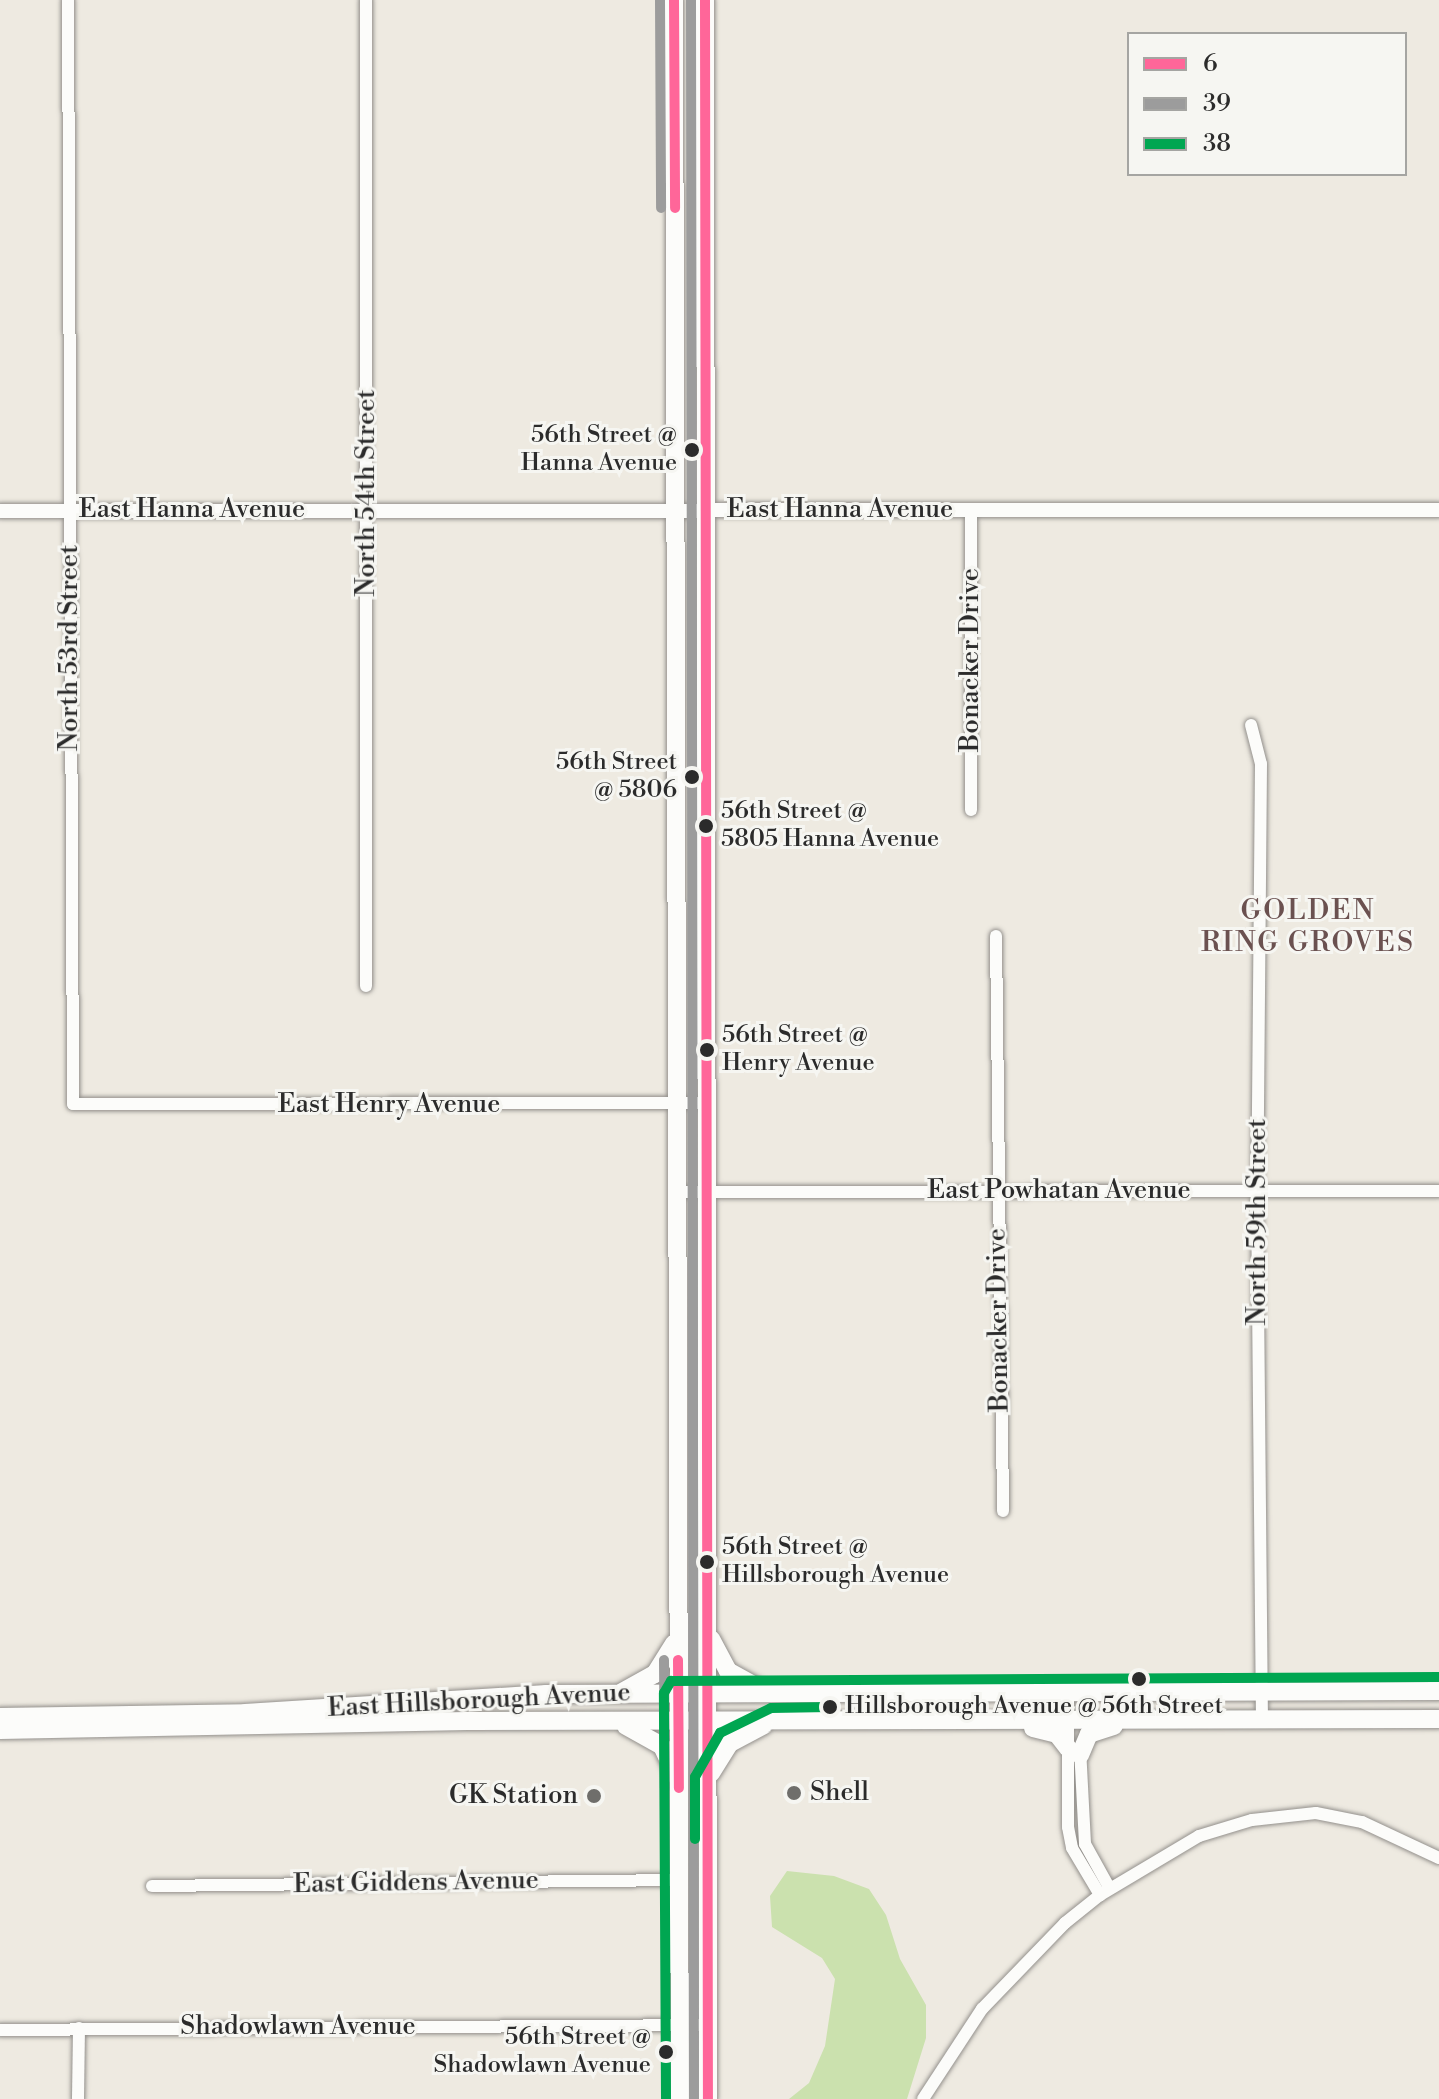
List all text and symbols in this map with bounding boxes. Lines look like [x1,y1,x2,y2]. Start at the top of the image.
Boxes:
legend [1127,32,1407,176]
text: 6 [1203,49,1218,79]
text: 39 [1203,89,1231,119]
text: 38 [1203,129,1231,159]
street label: North 54th Street [351,389,383,597]
place label: 56th Street @ Hanna Avenue [521,422,677,478]
marker: 56th Street @ Hanna Avenue [684,442,700,458]
street label: East Hanna Avenue [79,494,305,526]
street label: East Hanna Avenue [727,494,953,526]
street label: North 53rd Street [54,545,86,751]
street label: Bonacker Drive [955,568,987,752]
place label: 56th Street @ 5806 [556,749,677,805]
marker: 56th Street @ 5806 [684,769,700,785]
place label: 56th Street @ 5805 Hanna Avenue [721,798,939,854]
marker: 56th Street @ 5805 Hanna Avenue [698,818,714,834]
district label: GOLDEN RING GROVES [1201,894,1415,960]
place label: 56th Street @ Henry Avenue [722,1022,875,1078]
marker: 56th Street @ Henry Avenue [699,1042,715,1058]
street label: East Henry Avenue [278,1089,500,1121]
street label: North 59th Street [1242,1118,1274,1326]
street label: East Powhatan Avenue [927,1175,1191,1207]
street label: Bonacker Drive [982,1228,1016,1412]
place label: 56th Street @ Hillsborough Avenue [722,1534,949,1590]
marker: 56th Street @ Hillsborough Avenue [699,1554,715,1570]
unlabelled marker [1131,1671,1147,1687]
street label: East Hillsborough Avenue [327,1677,631,1725]
place label: Hillsborough Avenue @ 56th Street [845,1693,1223,1721]
marker: Hillsborough Avenue @ 56th Street [822,1699,838,1715]
place label: Shell [810,1777,869,1809]
place label: GK Station [449,1780,578,1812]
marker: Shell [785,1784,803,1802]
marker: GK Station [585,1787,603,1805]
street label: East Giddens Avenue [293,1865,539,1901]
street label: Shadowlawn Avenue [180,2011,416,2043]
place label: 56th Street @ Shadowlawn Avenue [434,2024,651,2080]
marker: 56th Street @ Shadowlawn Avenue [658,2044,674,2060]

